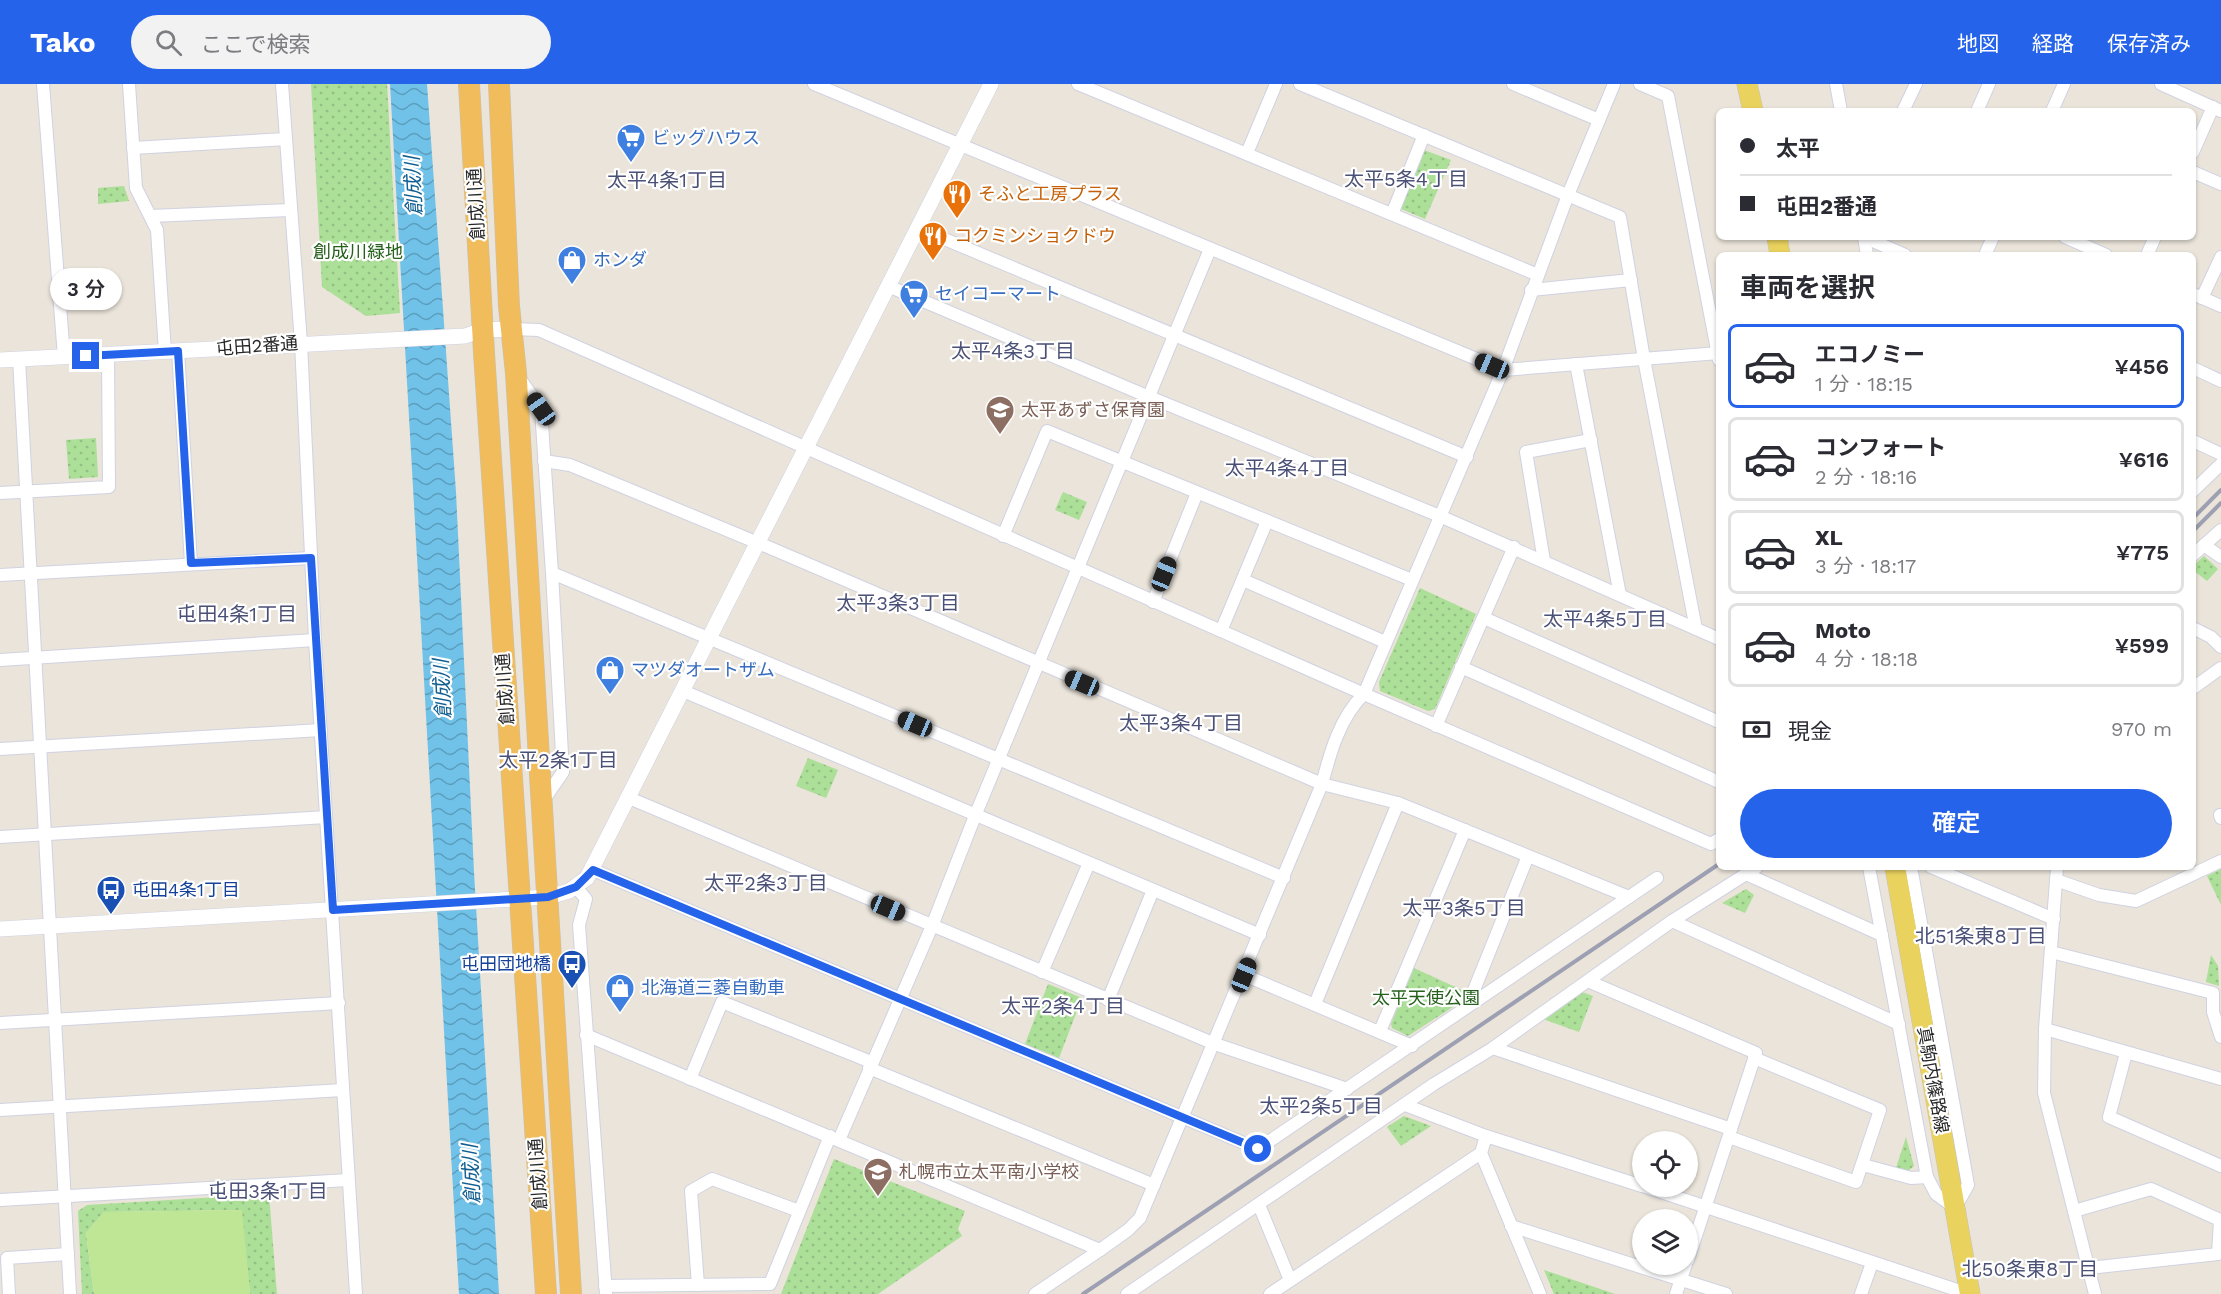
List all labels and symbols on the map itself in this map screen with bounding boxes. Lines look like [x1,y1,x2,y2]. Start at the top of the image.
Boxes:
supermarket icon: ビッグハウス [615,122,647,164]
place label: ビッグハウス [652,127,760,148]
water label: 創成川 [399,153,427,217]
district label: 太平5条4丁目 [1344,167,1468,191]
street label: 創成川通 [463,168,488,241]
district label: 太平4条1丁目 [607,168,727,192]
restaurant icon: そふと工房プラス [941,178,973,220]
place label: そふと工房プラス [978,183,1122,204]
restaurant icon: コクミンショクドウ [917,220,949,262]
place label: コクミンショクドウ [954,225,1116,246]
park label: 創成川緑地 [313,241,403,262]
shop icon: ホンダ [556,244,588,286]
place label: ホンダ [593,249,647,270]
callout: 3 分 [50,269,122,311]
supermarket icon: セイコーマート [898,278,930,320]
place label: セイコーマート [935,283,1061,304]
street label: 屯田2番通 [215,332,299,359]
district label: 太平4条3丁目 [951,339,1075,363]
route end [72,342,99,369]
car [1472,351,1512,381]
car [523,389,559,429]
school or university icon: 太平あずさ保育園 [984,394,1016,436]
place label: 太平あずさ保育園 [1021,399,1165,420]
district label: 太平4条4丁目 [1225,456,1349,480]
car [1149,554,1179,594]
district label: 太平3条3丁目 [836,591,960,615]
district label: 屯田4条1丁目 [177,602,297,626]
district label: 太平4条5丁目 [1543,607,1667,631]
street label: 創成川通 [492,652,517,726]
shop icon: マツダオートザム [594,654,626,696]
water label: 創成川 [428,656,456,720]
place label: マツダオートザム [631,659,775,680]
car [1062,668,1102,698]
car [895,709,935,739]
district label: 太平3条4丁目 [1119,711,1243,735]
district label: 太平2条1丁目 [498,748,618,772]
district label: 太平2条3丁目 [704,871,828,895]
bus stop icon: 屯田4条1丁目 [95,874,127,916]
place label: 屯田4条1丁目 [132,879,240,900]
car [868,893,908,923]
district label: 太平3条5丁目 [1402,896,1526,920]
district label: 北51条東8丁目 [1915,924,2047,948]
bus stop icon: 屯田団地橋 [556,948,588,990]
place label: 屯田団地橋 [461,953,551,974]
car [1229,955,1259,995]
shop icon: 北海道三菱自動車 [604,972,636,1014]
place label: 北海道三菱自動車 [641,977,785,998]
park label: 太平天使公園 [1372,987,1480,1008]
district label: 太平2条4丁目 [1001,994,1125,1018]
street label: 真駒内篠路線 [1914,1025,1953,1135]
district label: 太平2条5丁目 [1259,1094,1383,1118]
route start [1244,1135,1271,1162]
street label: 創成川通 [525,1137,550,1211]
water label: 創成川 [457,1141,485,1205]
school or university icon: 札幌市立太平南小学校 [862,1156,894,1198]
place label: 札幌市立太平南小学校 [899,1161,1079,1182]
district label: 屯田3条1丁目 [208,1179,328,1203]
district label: 北50条東8丁目 [1962,1257,2098,1281]

